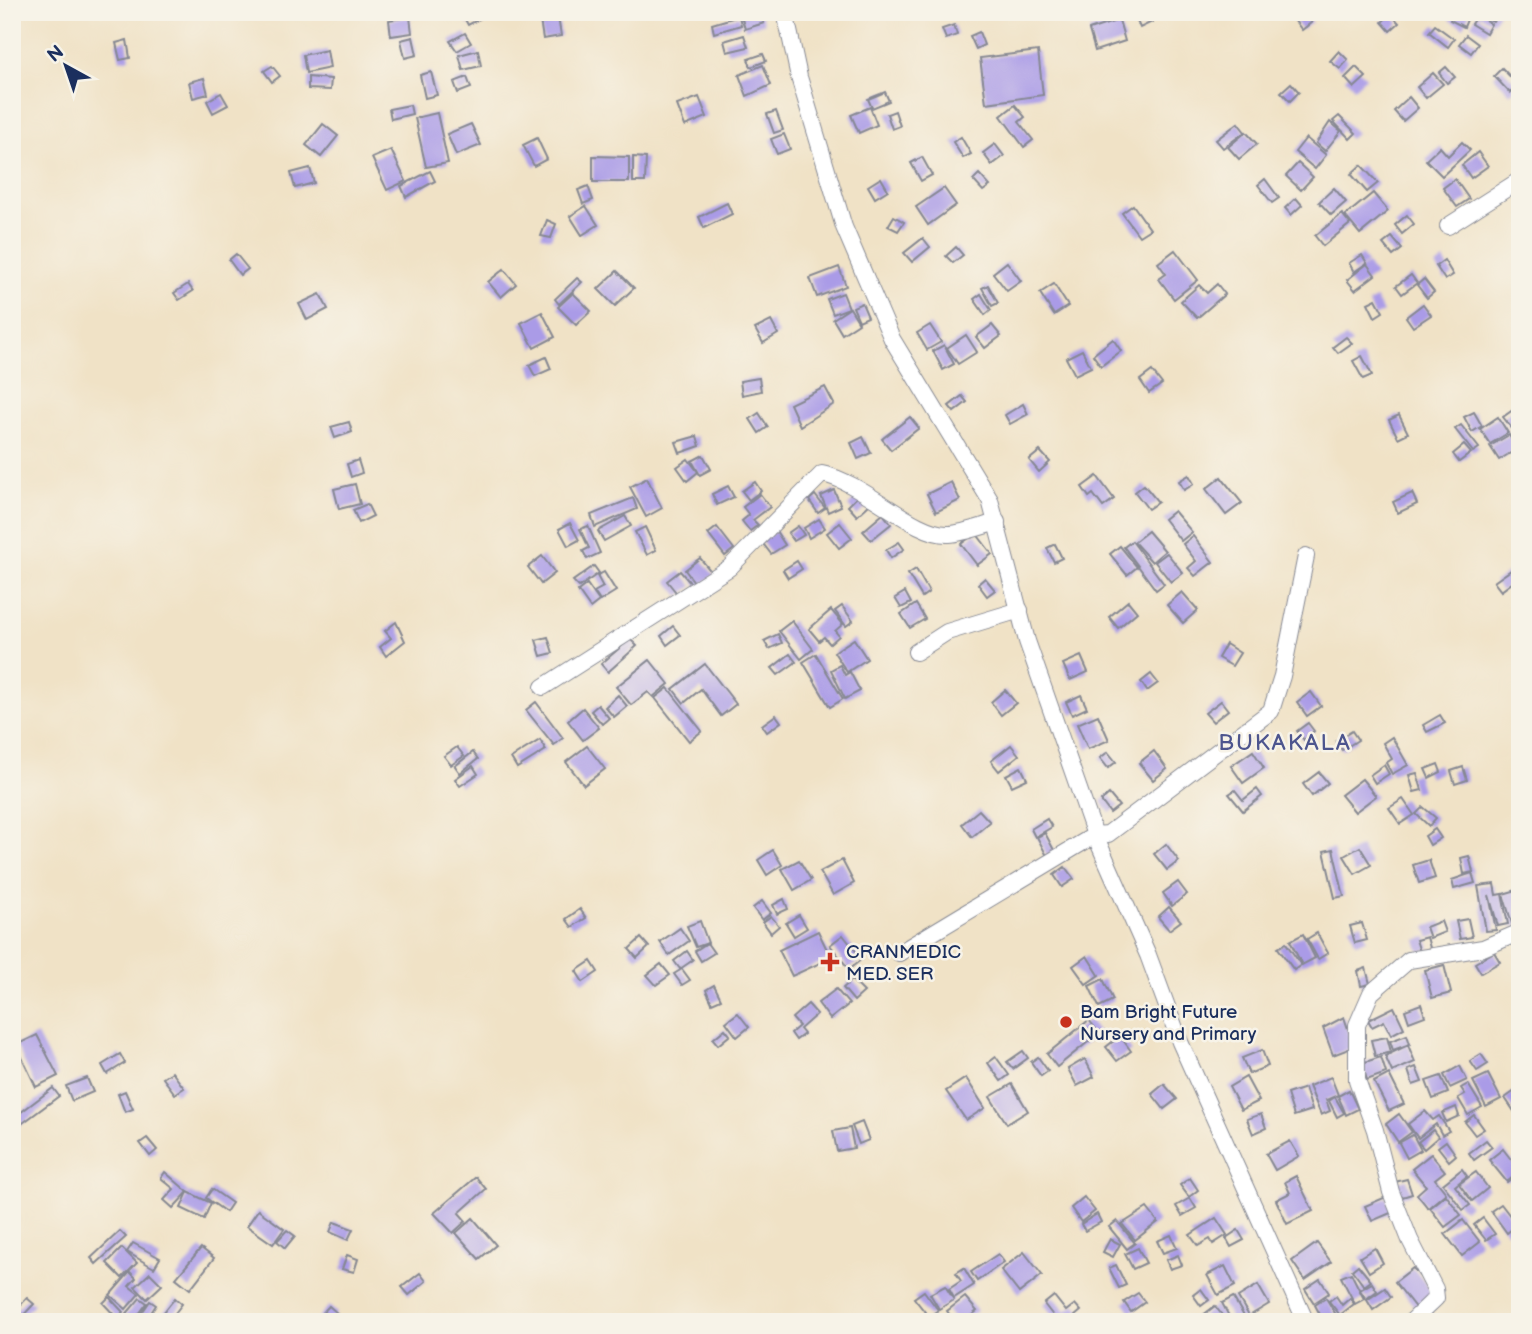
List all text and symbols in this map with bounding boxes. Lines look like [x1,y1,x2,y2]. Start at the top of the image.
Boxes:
north arrow [32,32,102,102]
text: N [43,41,69,68]
district label: BUKAKALA [1218,729,1352,757]
place label: CRANMEDIC MED. SER [846,941,961,986]
marker: CRANMEDIC MED. SER [820,952,840,972]
place label: Bam Bright Future Nursery and Primary [1080,1001,1257,1046]
marker: Bam Bright Future Nursery and Primary [1058,1014,1074,1030]

